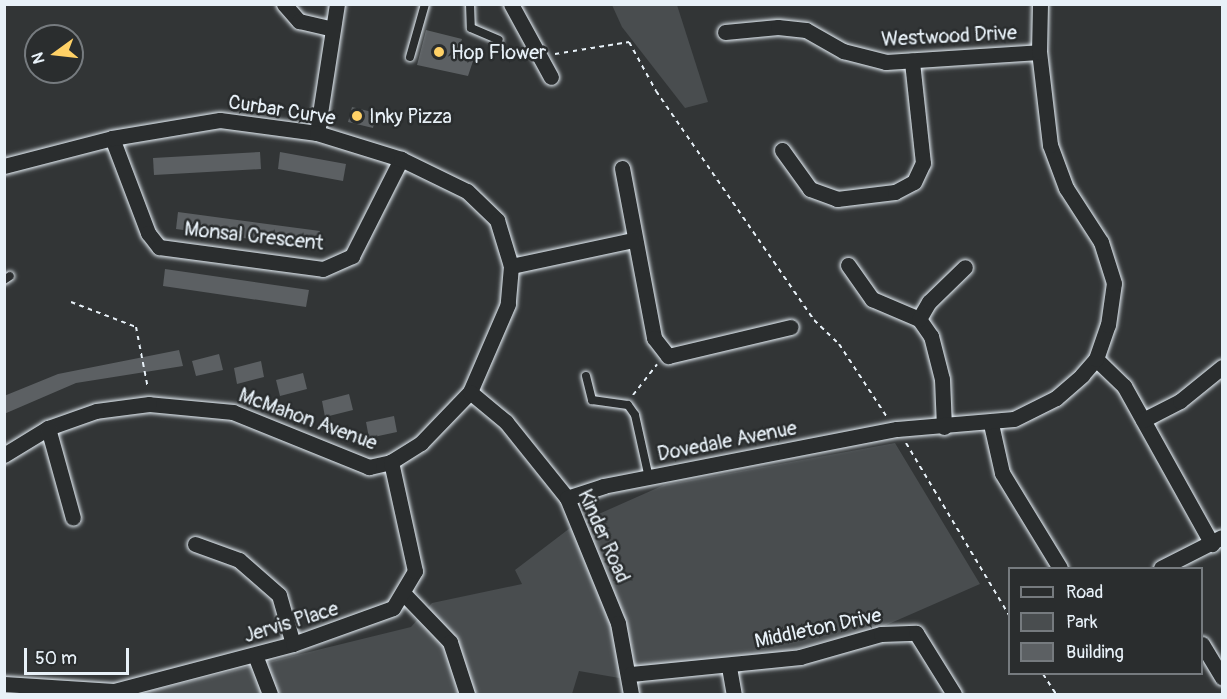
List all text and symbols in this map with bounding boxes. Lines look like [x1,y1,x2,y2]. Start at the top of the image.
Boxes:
street label: Westwood Drive [881,20,1017,52]
north arrow [24,24,84,84]
place label: Hop Flower [451,40,546,64]
marker: Hop Flower [432,45,446,59]
text: N [27,50,50,66]
street label: Curbar Curve [227,90,337,130]
place label: Inky Pizza [369,104,452,128]
marker: Inky Pizza [350,109,364,123]
street label: Monsal Crescent [183,217,325,255]
street label: McMahon Avenue [236,383,380,455]
street label: Dovedale Avenue [655,416,799,466]
street label: Kinder Road [573,486,635,586]
legend [1008,567,1203,675]
text: Road [1066,581,1103,604]
street label: Jervis Place [241,596,341,648]
street label: Middleton Drive [752,603,884,653]
text: Park [1066,611,1098,634]
scale bar [27,636,132,674]
text: Building [1066,641,1124,664]
text: 50 m [35,647,77,670]

